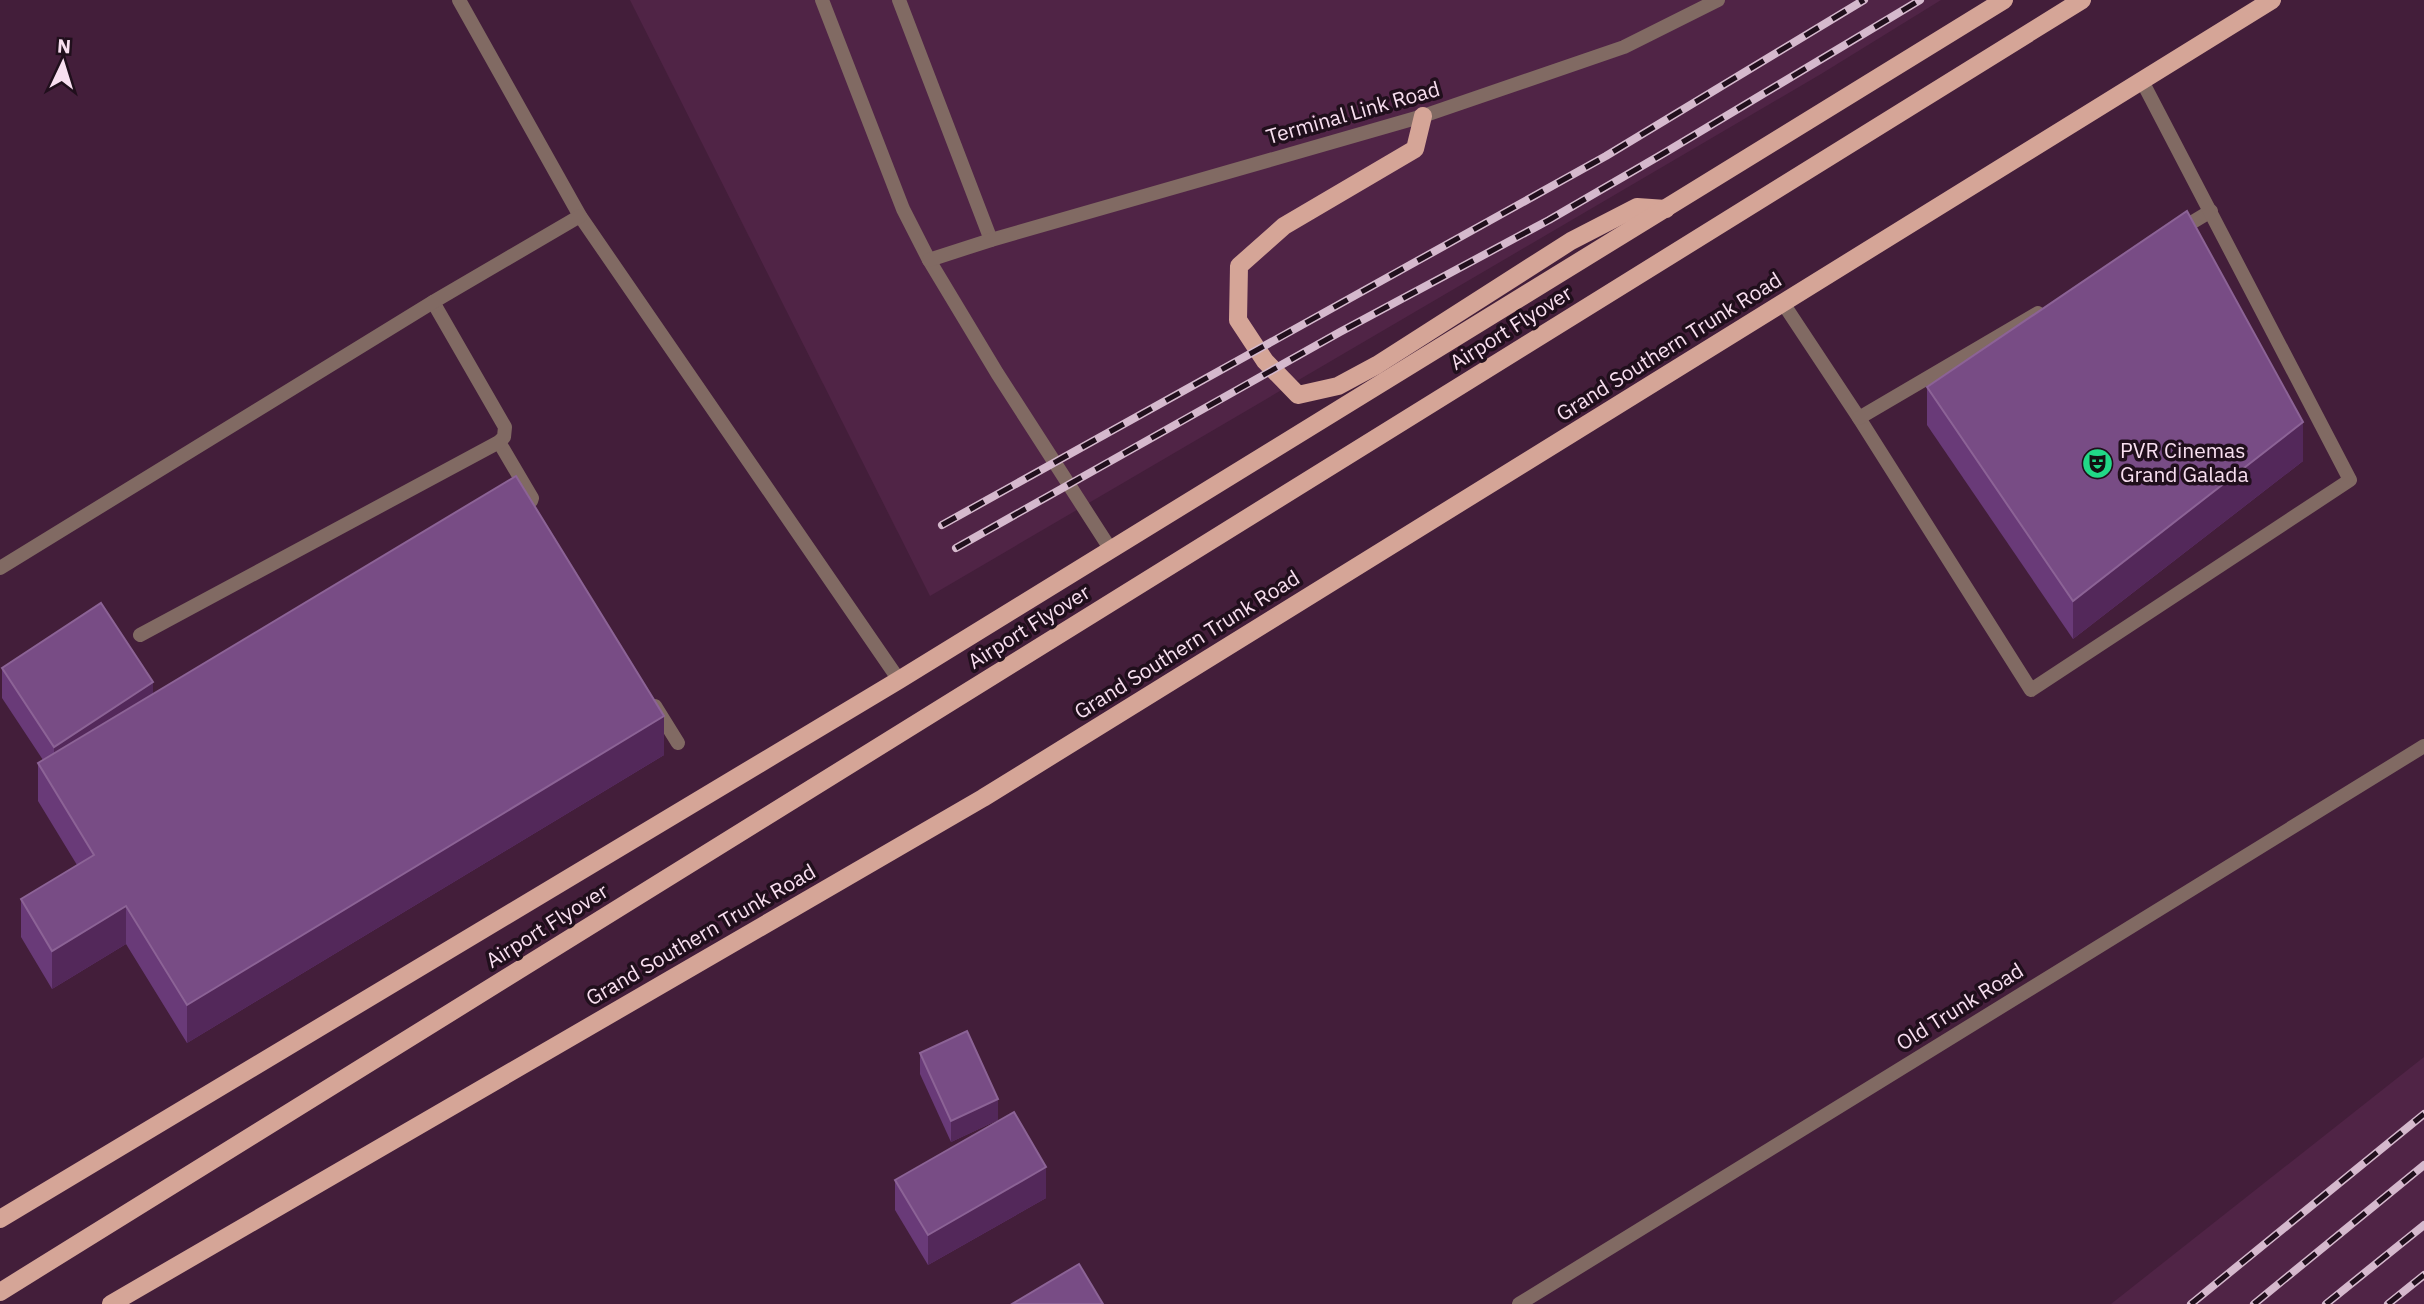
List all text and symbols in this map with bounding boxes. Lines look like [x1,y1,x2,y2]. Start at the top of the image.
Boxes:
north arrow [28,28,98,98]
text: N [56,34,72,58]
street label: Terminal Link Road [1263,74,1443,150]
street label: Grand Southern Trunk Road [1550,265,1786,427]
street label: Airport Flyover [1444,278,1577,376]
place label: PVR Cinemas Grand Galada [2120,436,2249,488]
theatre icon: PVR Cinemas Grand Galada [2080,446,2114,480]
street label: Grand Southern Trunk Road [1068,563,1304,725]
street label: Airport Flyover [962,577,1095,675]
street label: Grand Southern Trunk Road [581,857,820,1011]
street label: Airport Flyover [480,876,613,974]
street label: Old Trunk Road [1891,956,2028,1056]

